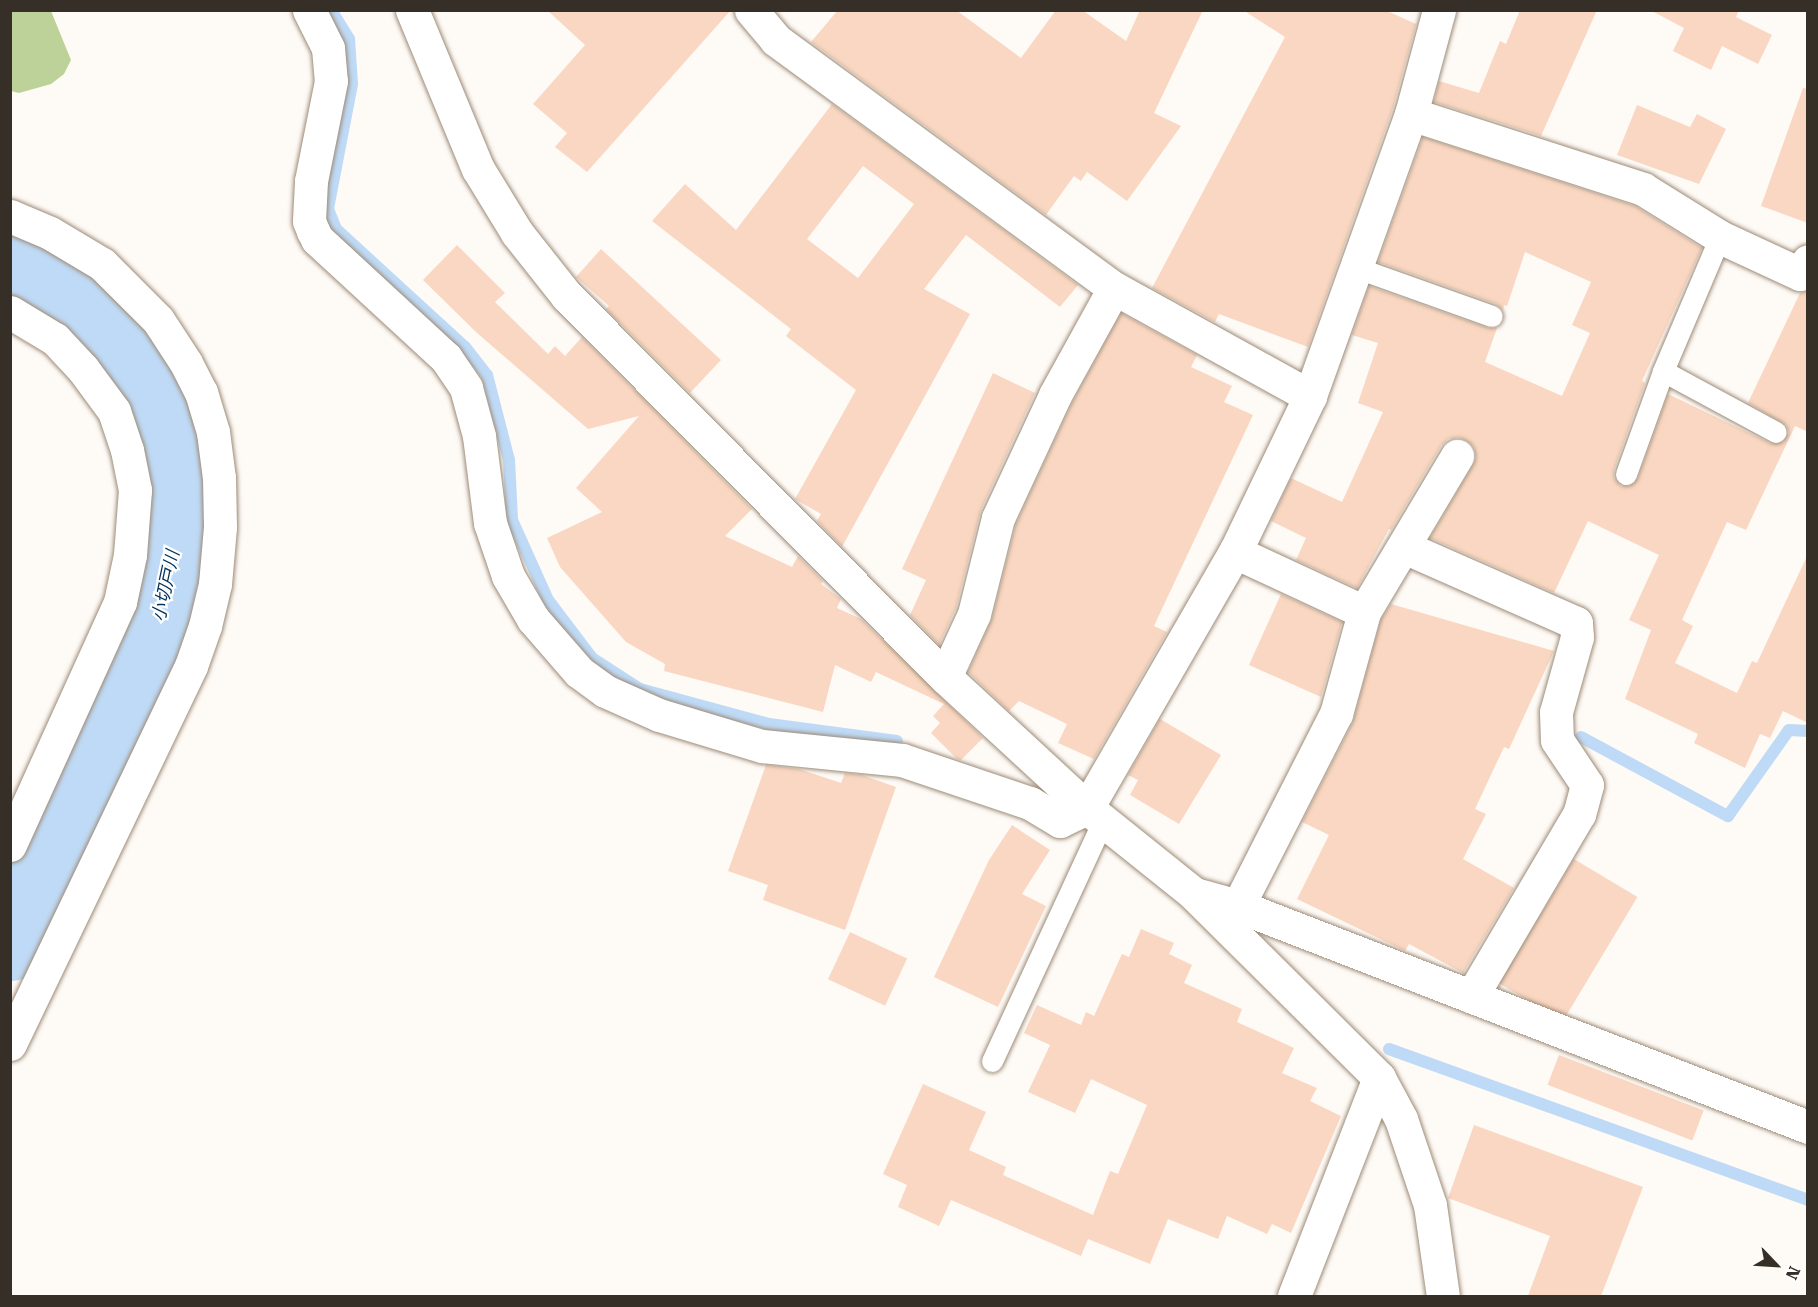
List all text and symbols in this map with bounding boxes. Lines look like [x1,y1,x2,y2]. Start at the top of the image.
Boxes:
water label: 小切戸川 [148,549,184,623]
north arrow [1746,1235,1806,1295]
text: N [1782,1263,1804,1282]

